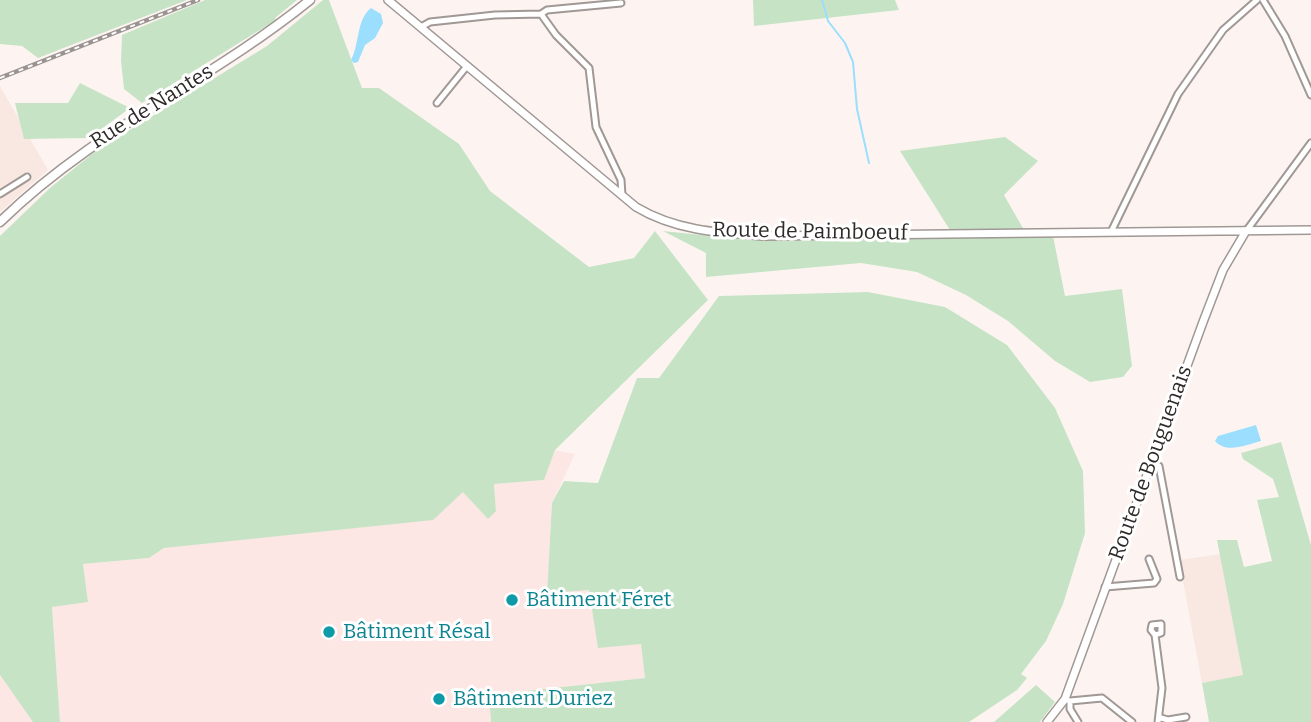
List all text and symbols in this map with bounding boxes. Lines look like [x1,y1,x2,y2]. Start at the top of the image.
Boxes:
street label: Rue de Nantes [86,59,218,155]
street label: Route de Paimboeuf [712,218,908,246]
street label: Route de Bouguenais [1104,362,1198,564]
place label: Bâtiment Féret [526,587,671,613]
marker: Bâtiment Féret [504,592,520,608]
place label: Bâtiment Résal [343,619,490,645]
marker: Bâtiment Résal [321,624,337,640]
place label: Bâtiment Duriez [453,686,613,712]
marker: Bâtiment Duriez [431,691,447,707]

